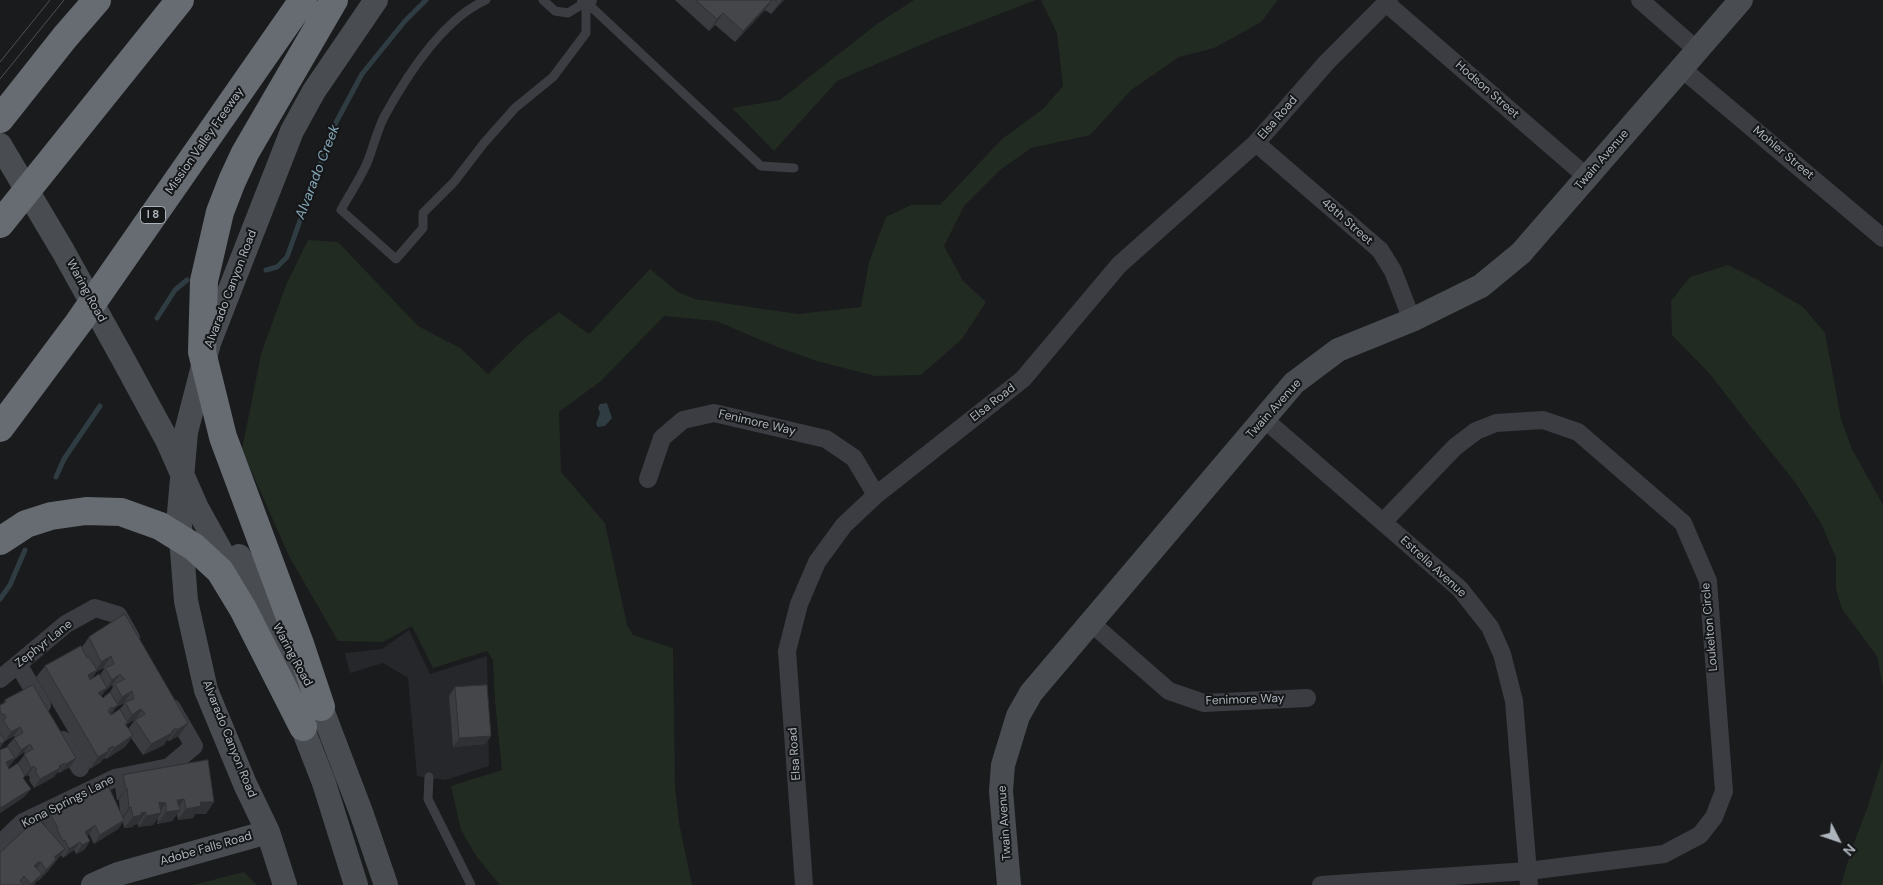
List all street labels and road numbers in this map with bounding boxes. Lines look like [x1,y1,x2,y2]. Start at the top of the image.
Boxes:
street label: Hodson Street [1452,58,1522,122]
street label: Mission Valley Freeway [163,85,247,197]
street label: Elsa Road [1255,93,1301,143]
street label: Mohler Street [1750,123,1816,183]
street label: Twain Avenue [1572,127,1632,193]
street label: 48th Street [1318,196,1376,248]
road number: I 8 [140,206,166,224]
street label: Alvarado Canyon Road [202,228,260,350]
street label: Waring Road [63,257,109,325]
street label: Twain Avenue [1243,376,1305,442]
street label: Elsa Road [968,381,1018,425]
street label: Fenimore Way [717,407,797,439]
street label: Estrella Avenue [1397,534,1469,600]
street label: Loukelton Circle [1699,582,1721,672]
street label: Zephyr Lane [13,617,75,671]
street label: Waring Road [269,621,315,689]
street label: Alvarado Canyon Road [199,678,259,800]
street label: Fenimore Way [1205,691,1285,709]
street label: Elsa Road [786,727,804,781]
street label: Kona Springs Lane [20,773,116,831]
street label: Twain Avenue [995,785,1015,861]
street label: Adobe Falls Road [158,829,254,869]

